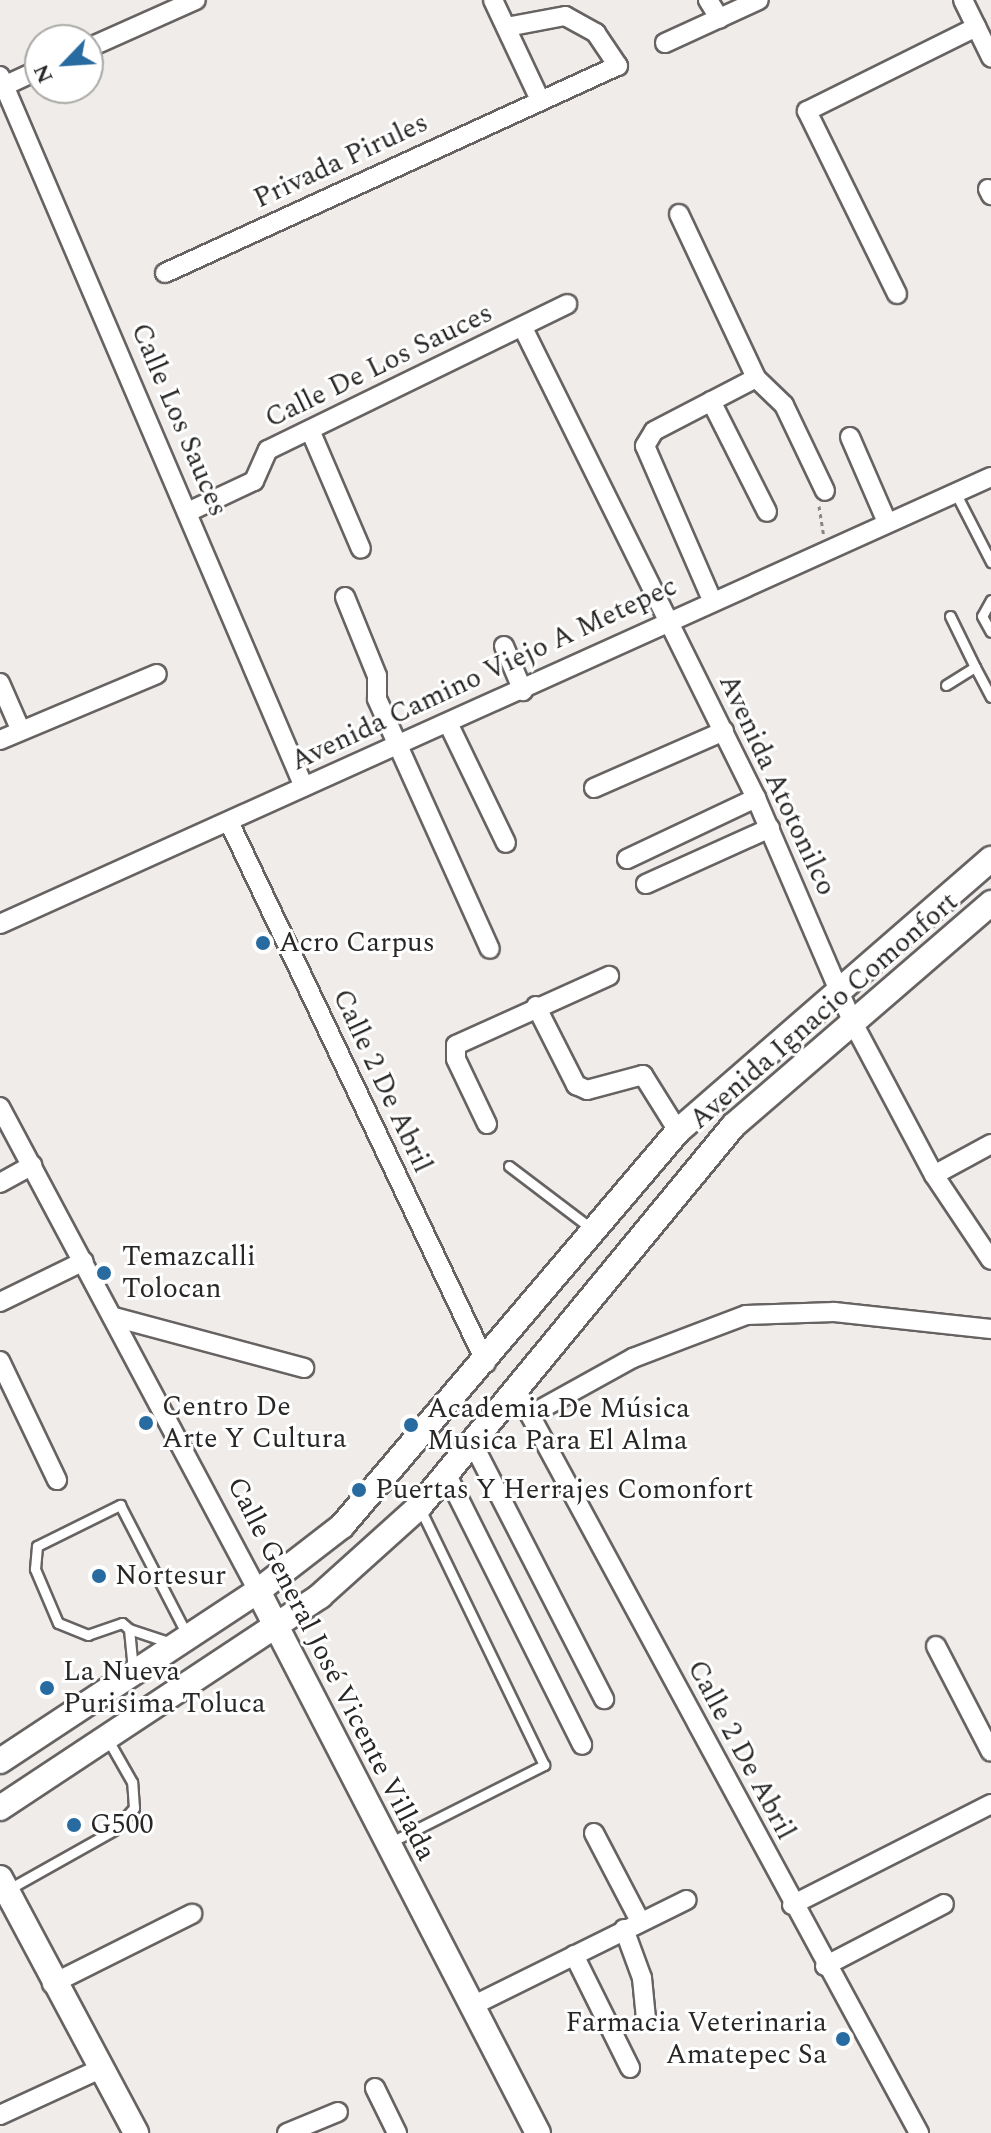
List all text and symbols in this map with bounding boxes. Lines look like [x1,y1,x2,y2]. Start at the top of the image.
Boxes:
north arrow [24,24,104,104]
text: N [25,58,62,89]
street label: Privada Pirules [249,106,433,216]
street label: Calle De Los Sauces [260,296,498,436]
street label: Calle Los Sauces [123,318,235,522]
street label: Avenida Camino Viejo A Metepec [286,570,682,778]
street label: Avenida Atotonilco [711,669,843,901]
street label: Avenida Ignacio Comonfort [683,885,965,1137]
place label: Acro Carpus [279,926,435,960]
marker: Acro Carpus [254,934,272,952]
street label: Calle 2 De Abril [325,984,439,1178]
place label: Temazcalli Tolocan [122,1240,256,1306]
marker: Temazcalli Tolocan [93,1262,115,1284]
place label: Centro De Arte Y Cultura [162,1390,347,1456]
place label: Academia De Música Musica Para El Alma [427,1392,690,1458]
marker: Centro De Arte Y Cultura [137,1414,155,1432]
marker: Academia De Música Musica Para El Alma [402,1416,420,1434]
street label: Calle General José Vicente Villada [219,1471,443,1867]
place label: Puertas Y Herrajes Comonfort [375,1473,753,1507]
marker: Puertas Y Herrajes Comonfort [350,1481,368,1499]
place label: Nortesur [115,1559,226,1593]
marker: Nortesur [90,1567,108,1585]
place label: La Nueva Purisima Toluca [63,1655,266,1721]
street label: Calle 2 De Abril [680,1655,802,1845]
marker: La Nueva Purisima Toluca [38,1679,56,1697]
place label: G500 [90,1808,154,1842]
marker: G500 [65,1816,83,1834]
place label: Farmacia Veterinaria Amatepec Sa [565,2006,827,2072]
marker: Farmacia Veterinaria Amatepec Sa [834,2030,852,2048]

